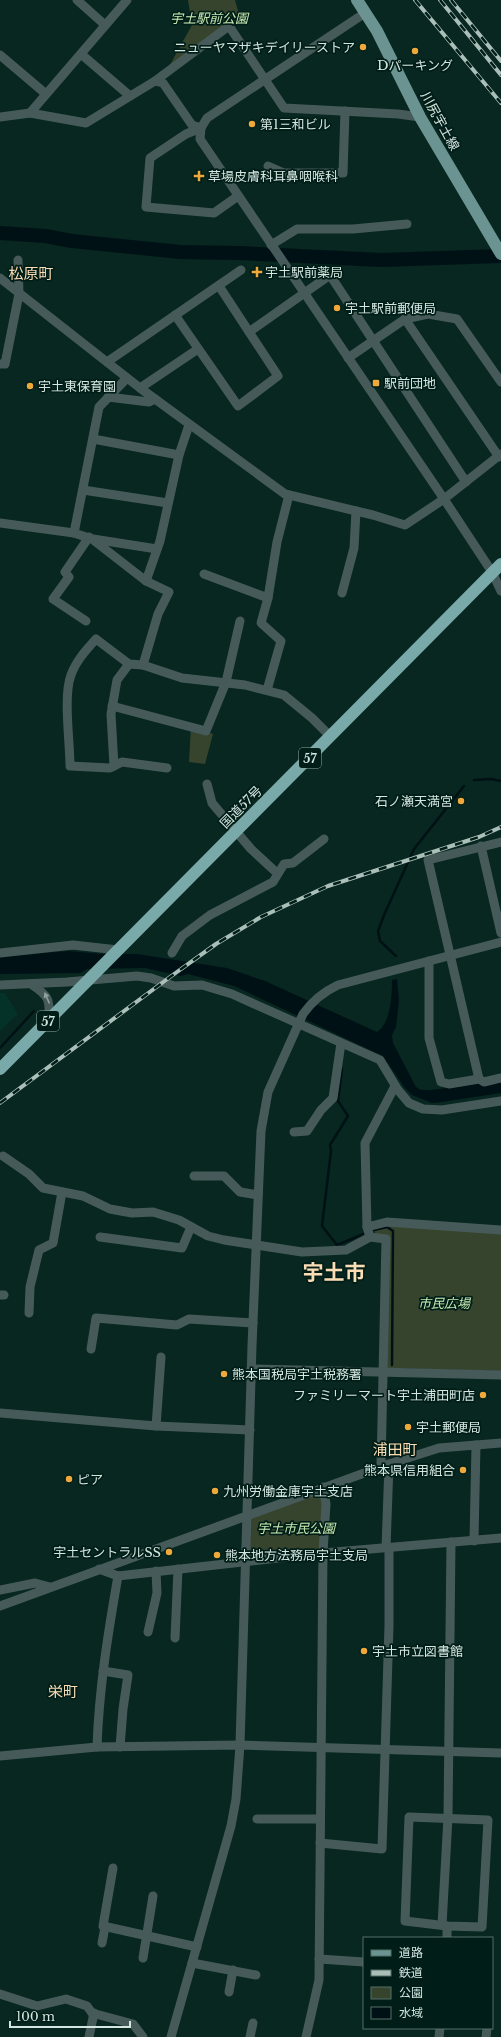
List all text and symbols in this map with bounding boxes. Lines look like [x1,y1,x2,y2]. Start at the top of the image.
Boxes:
park label: 宇土駅前公園 [170,10,250,27]
place label: ニューヤマザキデイリーストア [174,39,355,56]
marker: ニューヤマザキデイリーストア [358,42,368,52]
marker: Dパーキング [410,46,420,56]
place label: Dパーキング [377,57,453,74]
street label: 川尻宇土線 [417,88,463,154]
place label: 第1三和ビル [260,116,331,133]
marker: 第1三和ビル [247,119,257,129]
place label: 草場皮膚科耳鼻咽喉科 [208,168,338,185]
marker: 草場皮膚科耳鼻咽喉科 [193,170,205,182]
district label: 松原町 [8,264,54,283]
place label: 宇土駅前薬局 [265,264,343,281]
marker: 宇土駅前薬局 [252,267,262,277]
place label: 宇土駅前郵便局 [345,300,436,317]
marker: 宇土駅前郵便局 [332,303,342,313]
place label: 駅前団地 [384,375,436,392]
place label: 宇土東保育園 [38,378,116,395]
marker: 駅前団地 [371,378,381,388]
marker: 宇土東保育園 [25,381,35,391]
road number: 57 [299,748,321,768]
street label: 国道57号 [216,782,266,832]
place label: 石ノ瀬天満宮 [375,793,453,810]
marker: 石ノ瀬天満宮 [456,796,466,806]
one-way arrow [43,992,49,1004]
road number: 57 [37,1011,59,1031]
district label: 宇土市 [303,1260,366,1286]
park label: 市民広場 [418,1295,472,1312]
place label: 熊本国税局宇土税務署 [232,1366,362,1383]
marker: 熊本国税局宇土税務署 [219,1369,229,1379]
place label: ファミリーマート宇土浦田町店 [293,1387,475,1404]
marker: ファミリーマート宇土浦田町店 [478,1390,488,1400]
place label: 宇土郵便局 [416,1419,481,1436]
marker: 宇土郵便局 [403,1422,413,1432]
district label: 浦田町 [372,1440,418,1459]
place label: 熊本県信用組合 [364,1462,455,1479]
marker: 熊本県信用組合 [458,1465,468,1475]
place label: ピア [77,1471,103,1488]
marker: ピア [64,1474,74,1484]
place label: 九州労働金庫宇土支店 [223,1483,353,1500]
marker: 九州労働金庫宇土支店 [210,1486,220,1496]
park label: 宇土市民公園 [257,1520,337,1537]
place label: 宇土セントラルSS [53,1544,161,1561]
marker: 宇土セントラルSS [164,1547,174,1557]
place label: 熊本地方法務局宇土支局 [225,1547,368,1564]
marker: 熊本地方法務局宇土支局 [212,1550,222,1560]
place label: 宇土市立図書館 [372,1643,463,1660]
marker: 宇土市立図書館 [359,1646,369,1656]
district label: 栄町 [48,1682,78,1701]
legend [363,1937,493,2029]
text: 道路 [399,1945,423,1960]
text: 鉄道 [399,1965,423,1980]
text: 公園 [399,1985,423,2000]
scale bar [10,2003,130,2029]
text: 水域 [399,2005,423,2020]
text: 100 m [16,2009,55,2024]

